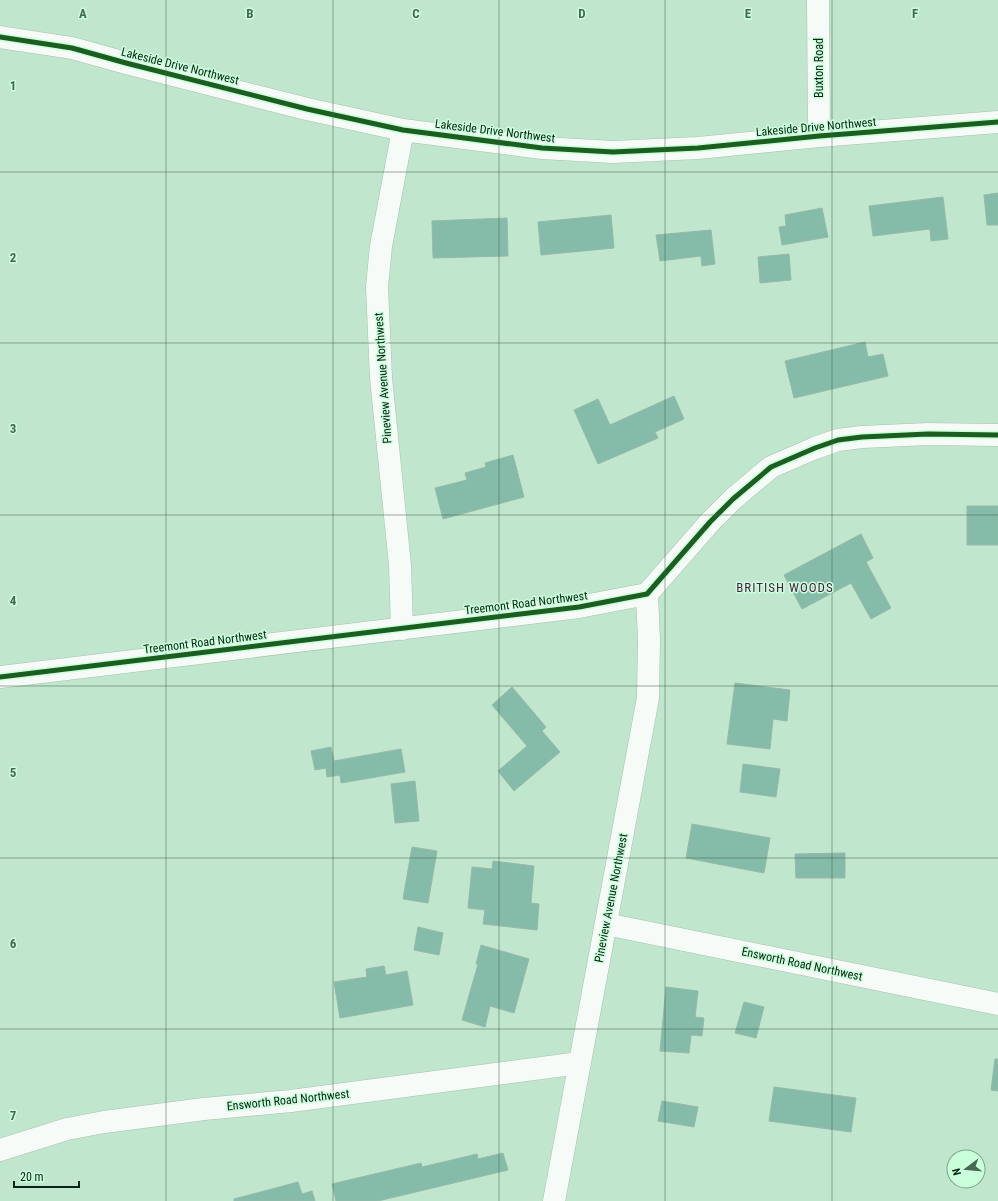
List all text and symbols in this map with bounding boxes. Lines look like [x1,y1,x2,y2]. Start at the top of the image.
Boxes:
text: A [79,6,87,21]
text: B [246,6,254,21]
text: C [412,6,420,21]
text: D [578,6,586,21]
text: E [745,6,752,21]
text: F [912,6,918,21]
street label: Buxton Road [812,38,826,98]
street label: Lakeside Drive Northwest [120,45,241,88]
text: 1 [10,78,16,93]
street label: Lakeside Drive Northwest [755,115,877,139]
street label: Lakeside Drive Northwest [434,117,556,145]
text: 2 [10,250,17,265]
street label: Pineview Avenue Northwest [371,312,395,444]
text: 3 [10,421,16,436]
district label: BRITISH WOODS [736,580,834,595]
street label: Treemont Road Northwest [464,588,589,617]
text: 4 [10,593,17,608]
street label: Treemont Road Northwest [143,627,268,656]
text: 5 [10,765,17,780]
street label: Pineview Avenue Northwest [592,832,630,964]
text: 6 [10,936,17,951]
street label: Ensworth Road Northwest [740,944,864,984]
street label: Ensworth Road Northwest [226,1087,350,1113]
text: 7 [10,1108,17,1123]
north arrow [946,1149,986,1189]
scale bar [14,1163,79,1189]
text: N [950,1166,964,1177]
text: 20 m [20,1170,44,1184]

